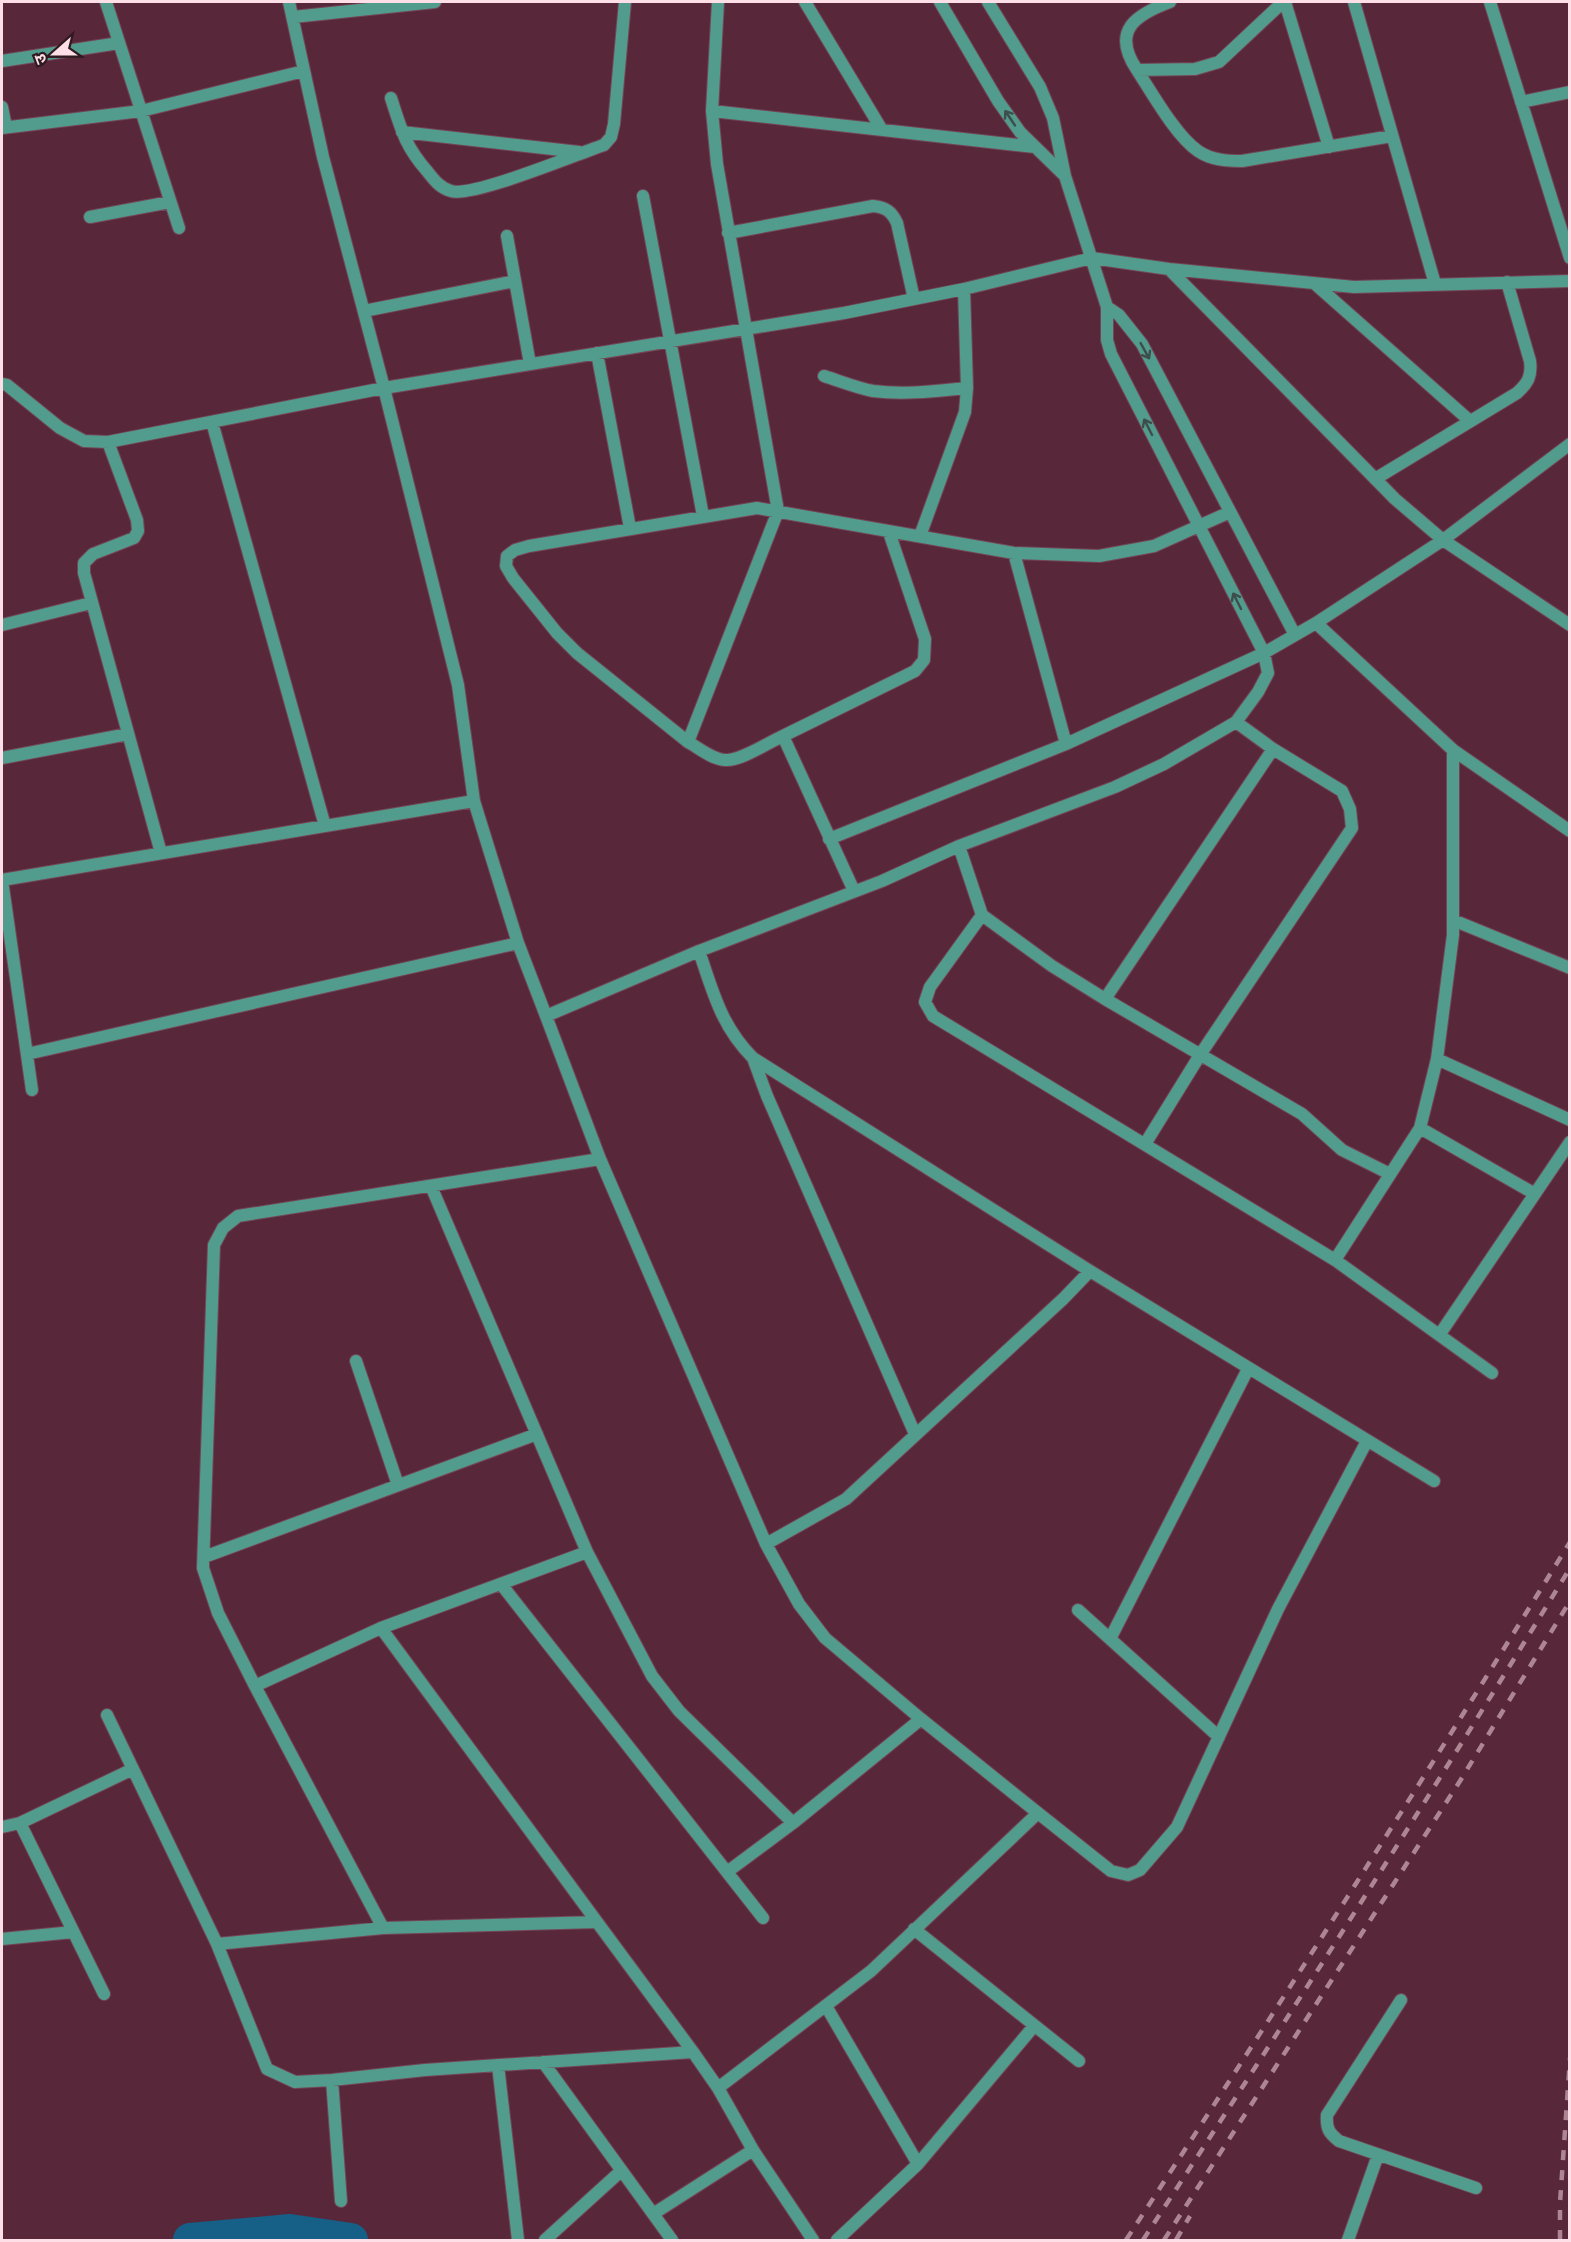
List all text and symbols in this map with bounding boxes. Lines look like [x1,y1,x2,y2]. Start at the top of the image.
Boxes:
north arrow [24,24,84,84]
text: उ [29,50,52,67]
one-way arrow [1004,111,1016,127]
one-way arrow [1140,341,1151,359]
one-way arrow [1142,419,1153,437]
one-way arrow [1231,592,1243,610]

